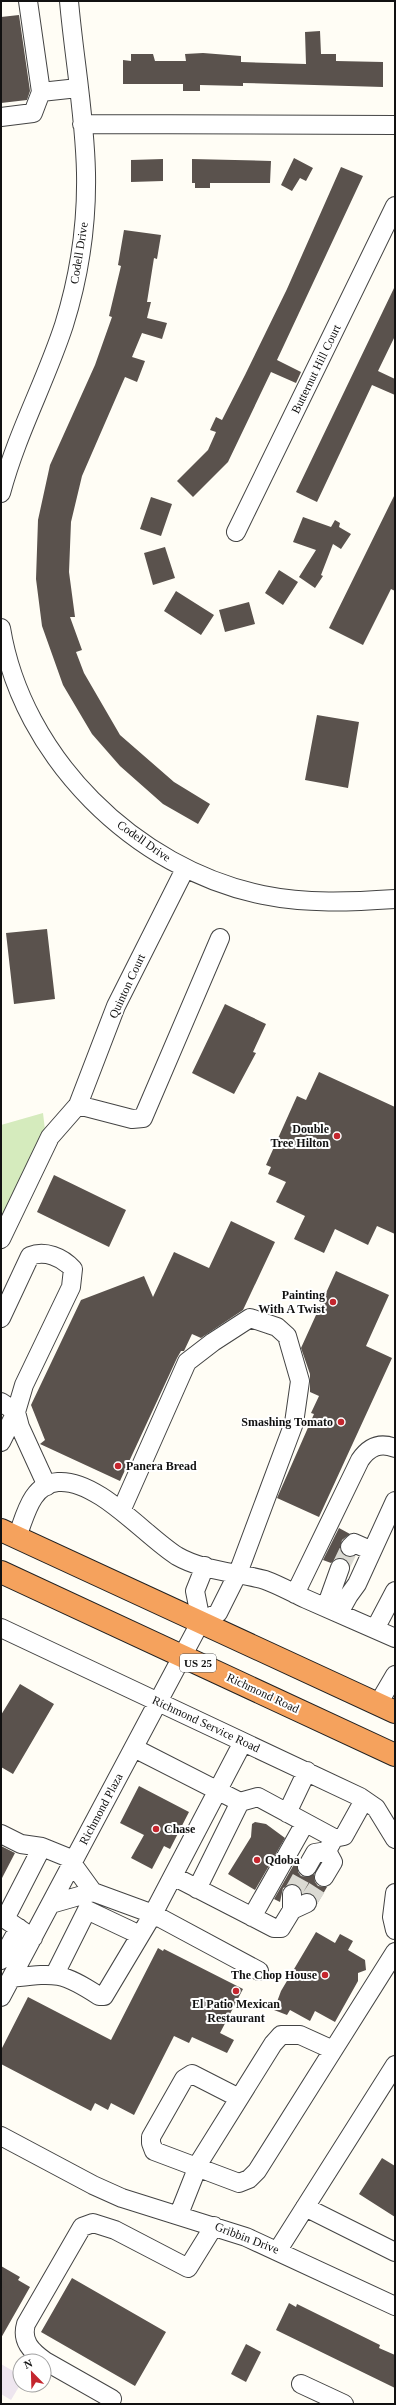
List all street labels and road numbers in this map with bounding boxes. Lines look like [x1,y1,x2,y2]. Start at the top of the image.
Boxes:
street label: Codell Drive [67,221,91,285]
street label: Butternut Hill Court [288,322,344,416]
street label: Codell Drive [114,817,174,865]
street label: Quinton Court [106,951,148,1021]
road number: US 25 [180,1654,216,1672]
street label: Richmond Road [225,1670,301,1716]
street label: Richmond Service Road [150,1693,262,1755]
street label: Richmond Plaza [76,1770,126,1847]
street label: Gribbin Drive [213,2219,281,2257]

